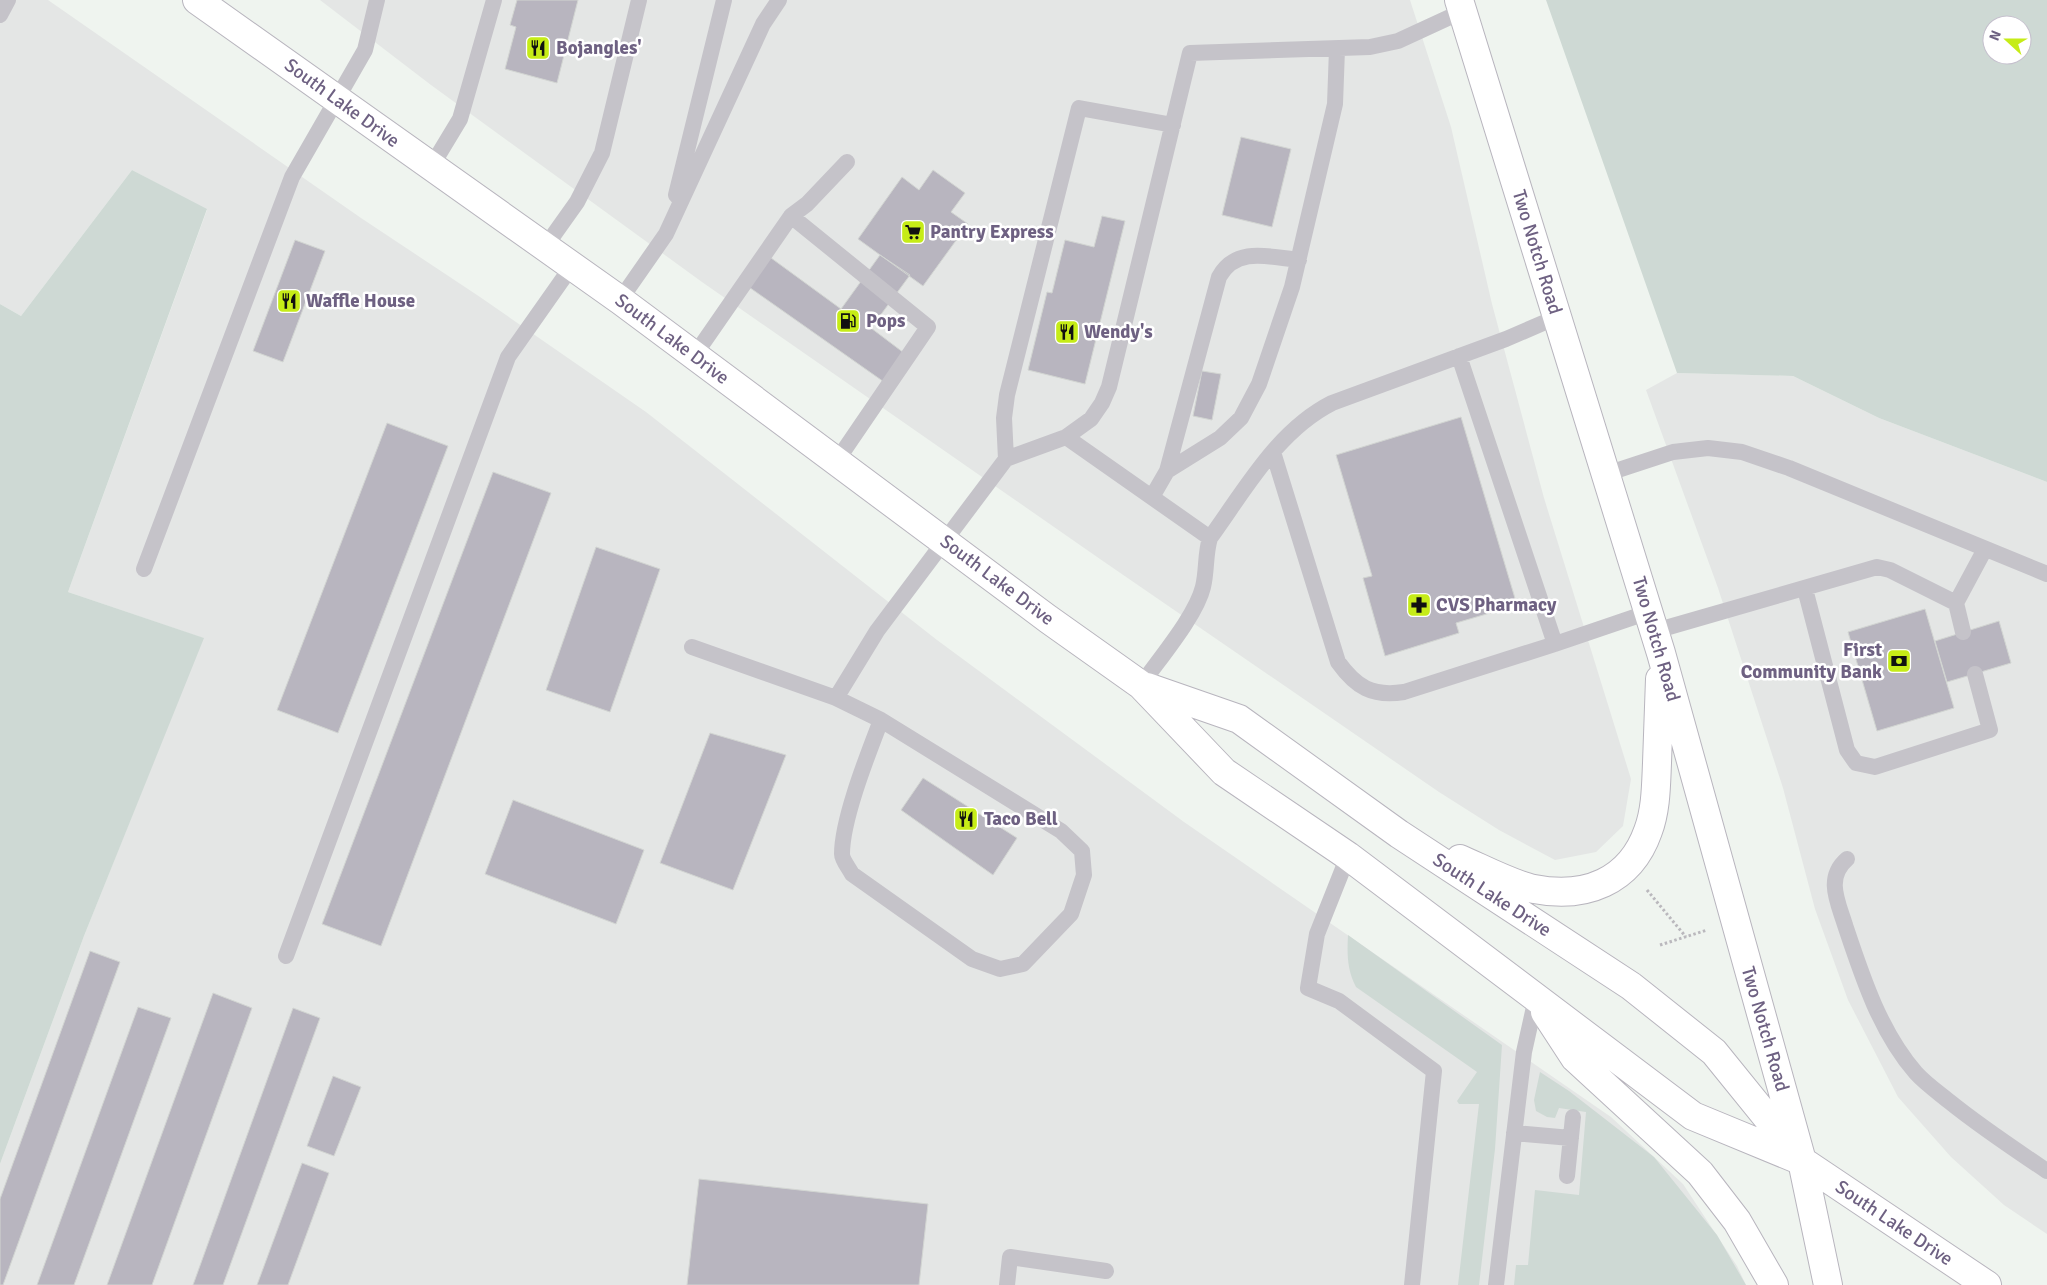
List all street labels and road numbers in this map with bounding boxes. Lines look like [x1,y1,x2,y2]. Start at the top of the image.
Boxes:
street label: South Lake Drive [280,53,404,153]
street label: Two Notch Road [1507,187,1567,317]
street label: South Lake Drive [610,288,734,390]
street label: South Lake Drive [935,529,1059,631]
street label: Two Notch Road [1627,574,1685,704]
street label: South Lake Drive [1428,848,1556,942]
street label: Two Notch Road [1736,964,1794,1094]
street label: South Lake Drive [1831,1175,1957,1271]

